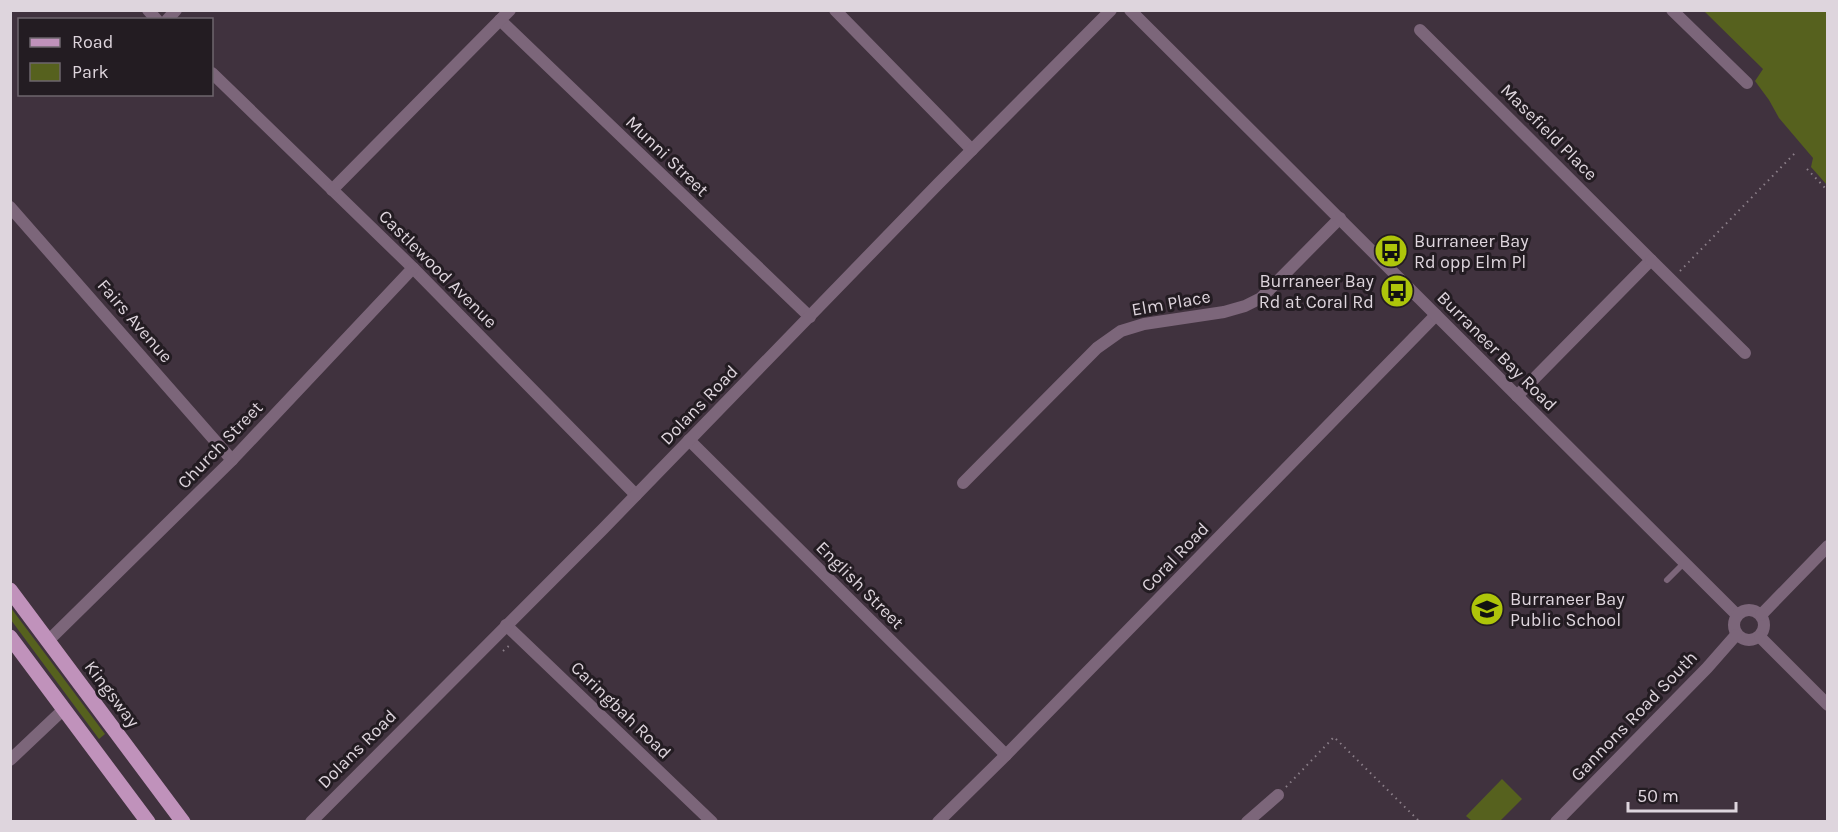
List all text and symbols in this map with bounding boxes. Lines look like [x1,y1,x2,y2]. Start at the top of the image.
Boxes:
legend [18,18,213,96]
text: Road [72,31,113,53]
text: Park [72,61,109,83]
street label: Masefield Place [1496,79,1602,185]
street label: Munni Street [621,111,713,201]
street label: Castlewood Avenue [374,205,502,333]
place label: Burraneer Bay Rd opp Elm Pl [1414,230,1529,273]
bus stop icon: Burraneer Bay Rd opp Elm Pl [1373,233,1409,269]
place label: Burraneer Bay Rd at Coral Rd [1259,270,1375,313]
bus stop icon: Burraneer Bay Rd at Coral Rd [1379,273,1415,309]
street label: Fairs Avenue [93,275,177,367]
street label: Elm Place [1130,285,1212,321]
street label: Burraneer Bay Road [1433,287,1561,415]
street label: Dolans Road [655,360,743,450]
street label: Church Street [173,396,267,493]
street label: Coral Road [1137,518,1213,596]
street label: English Street [811,536,909,634]
place label: Burraneer Bay Public School [1510,588,1625,631]
school or university icon: Burraneer Bay Public School [1469,591,1505,627]
street label: Gannons Road South [1566,646,1702,786]
street label: Kingsway [80,656,145,732]
street label: Caringbah Road [566,657,676,763]
street label: Dolans Road [313,705,401,793]
scale bar [1628,775,1736,813]
text: 50 m [1637,785,1679,807]

